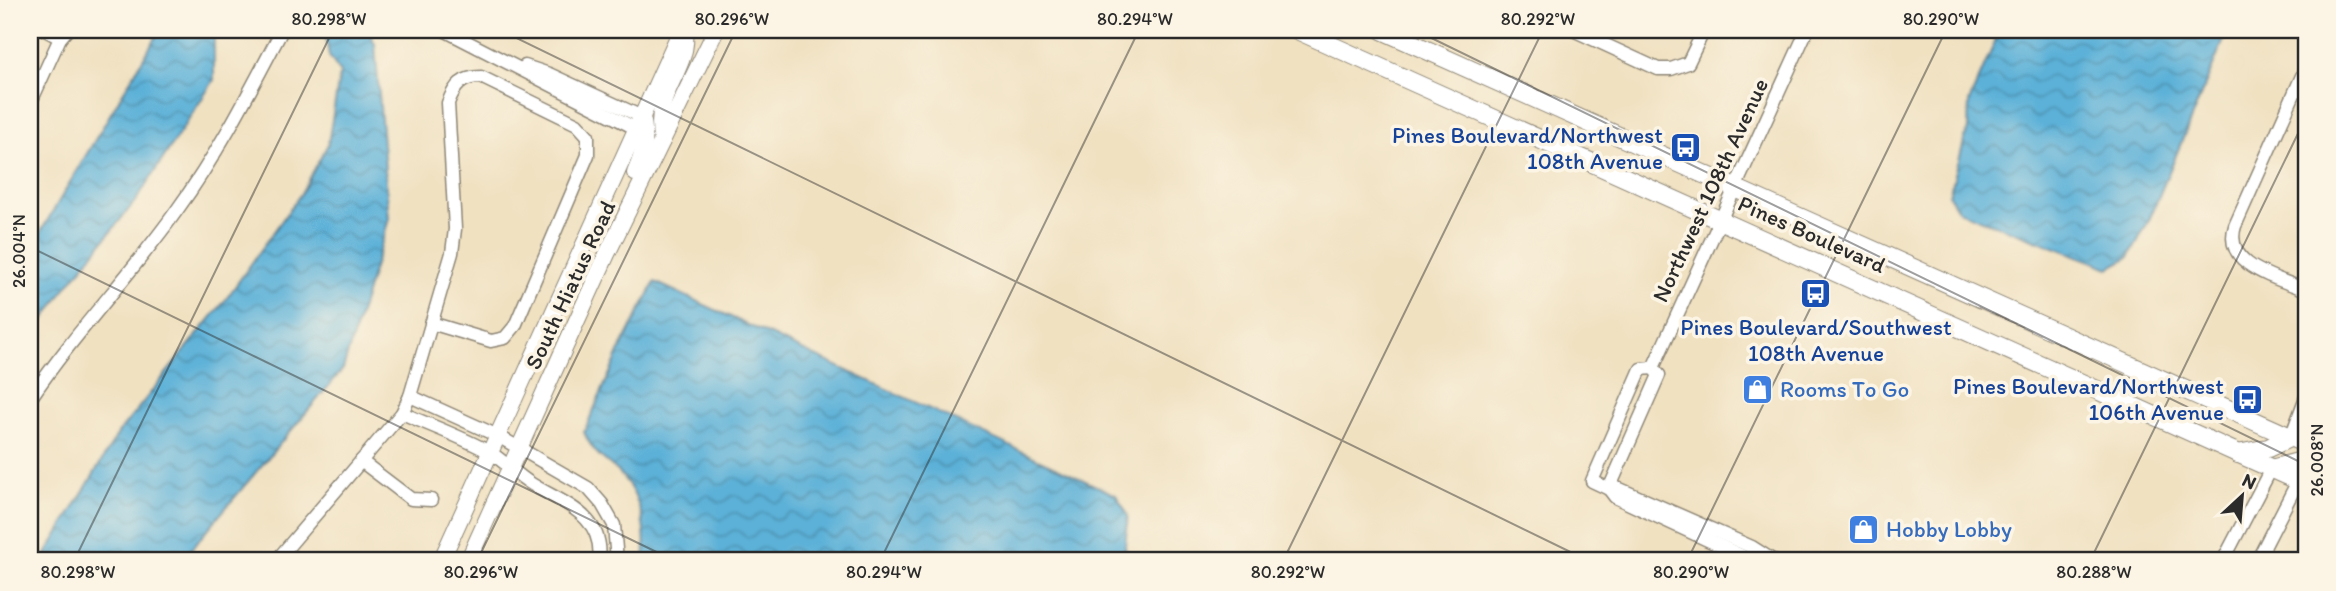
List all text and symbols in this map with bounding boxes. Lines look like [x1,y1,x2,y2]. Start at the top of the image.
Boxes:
text: 80.298°W [292,8,366,30]
text: 80.296°W [695,8,769,30]
text: 80.294°W [1097,8,1173,30]
text: 80.292°W [1501,8,1575,30]
text: 80.290°W [1903,8,1979,30]
street label: Northwest 108th Avenue [1646,74,1774,306]
place label: Pines Boulevard/Northwest 108th Avenue [1392,121,1663,175]
bus stop icon: Pines Boulevard/Northwest 108th Avenue [1669,131,1703,165]
street label: Pines Boulevard [1734,189,1891,279]
street label: South Hiatus Road [519,196,621,374]
text: 26.004°N [8,214,30,288]
bus stop icon: Pines Boulevard/Southwest 108th Avenue [1799,276,1833,310]
place label: Pines Boulevard/Southwest 108th Avenue [1680,313,1952,367]
shop icon: Rooms To Go [1740,372,1774,406]
place label: Pines Boulevard/Northwest 106th Avenue [1953,372,2224,426]
place label: Rooms To Go [1780,375,1909,403]
bus stop icon: Pines Boulevard/Northwest 106th Avenue [2230,382,2264,416]
text: 26.008°N [2306,424,2328,496]
north arrow [2206,462,2276,532]
text: N [2238,468,2260,494]
shop icon: Hobby Lobby [1846,512,1880,546]
place label: Hobby Lobby [1886,515,2012,543]
text: 80.298°W [41,561,115,583]
text: 80.296°W [444,561,518,583]
text: 80.294°W [846,561,922,583]
text: 80.292°W [1251,561,1325,583]
text: 80.290°W [1653,561,1729,583]
text: 80.288°W [2056,561,2132,583]

